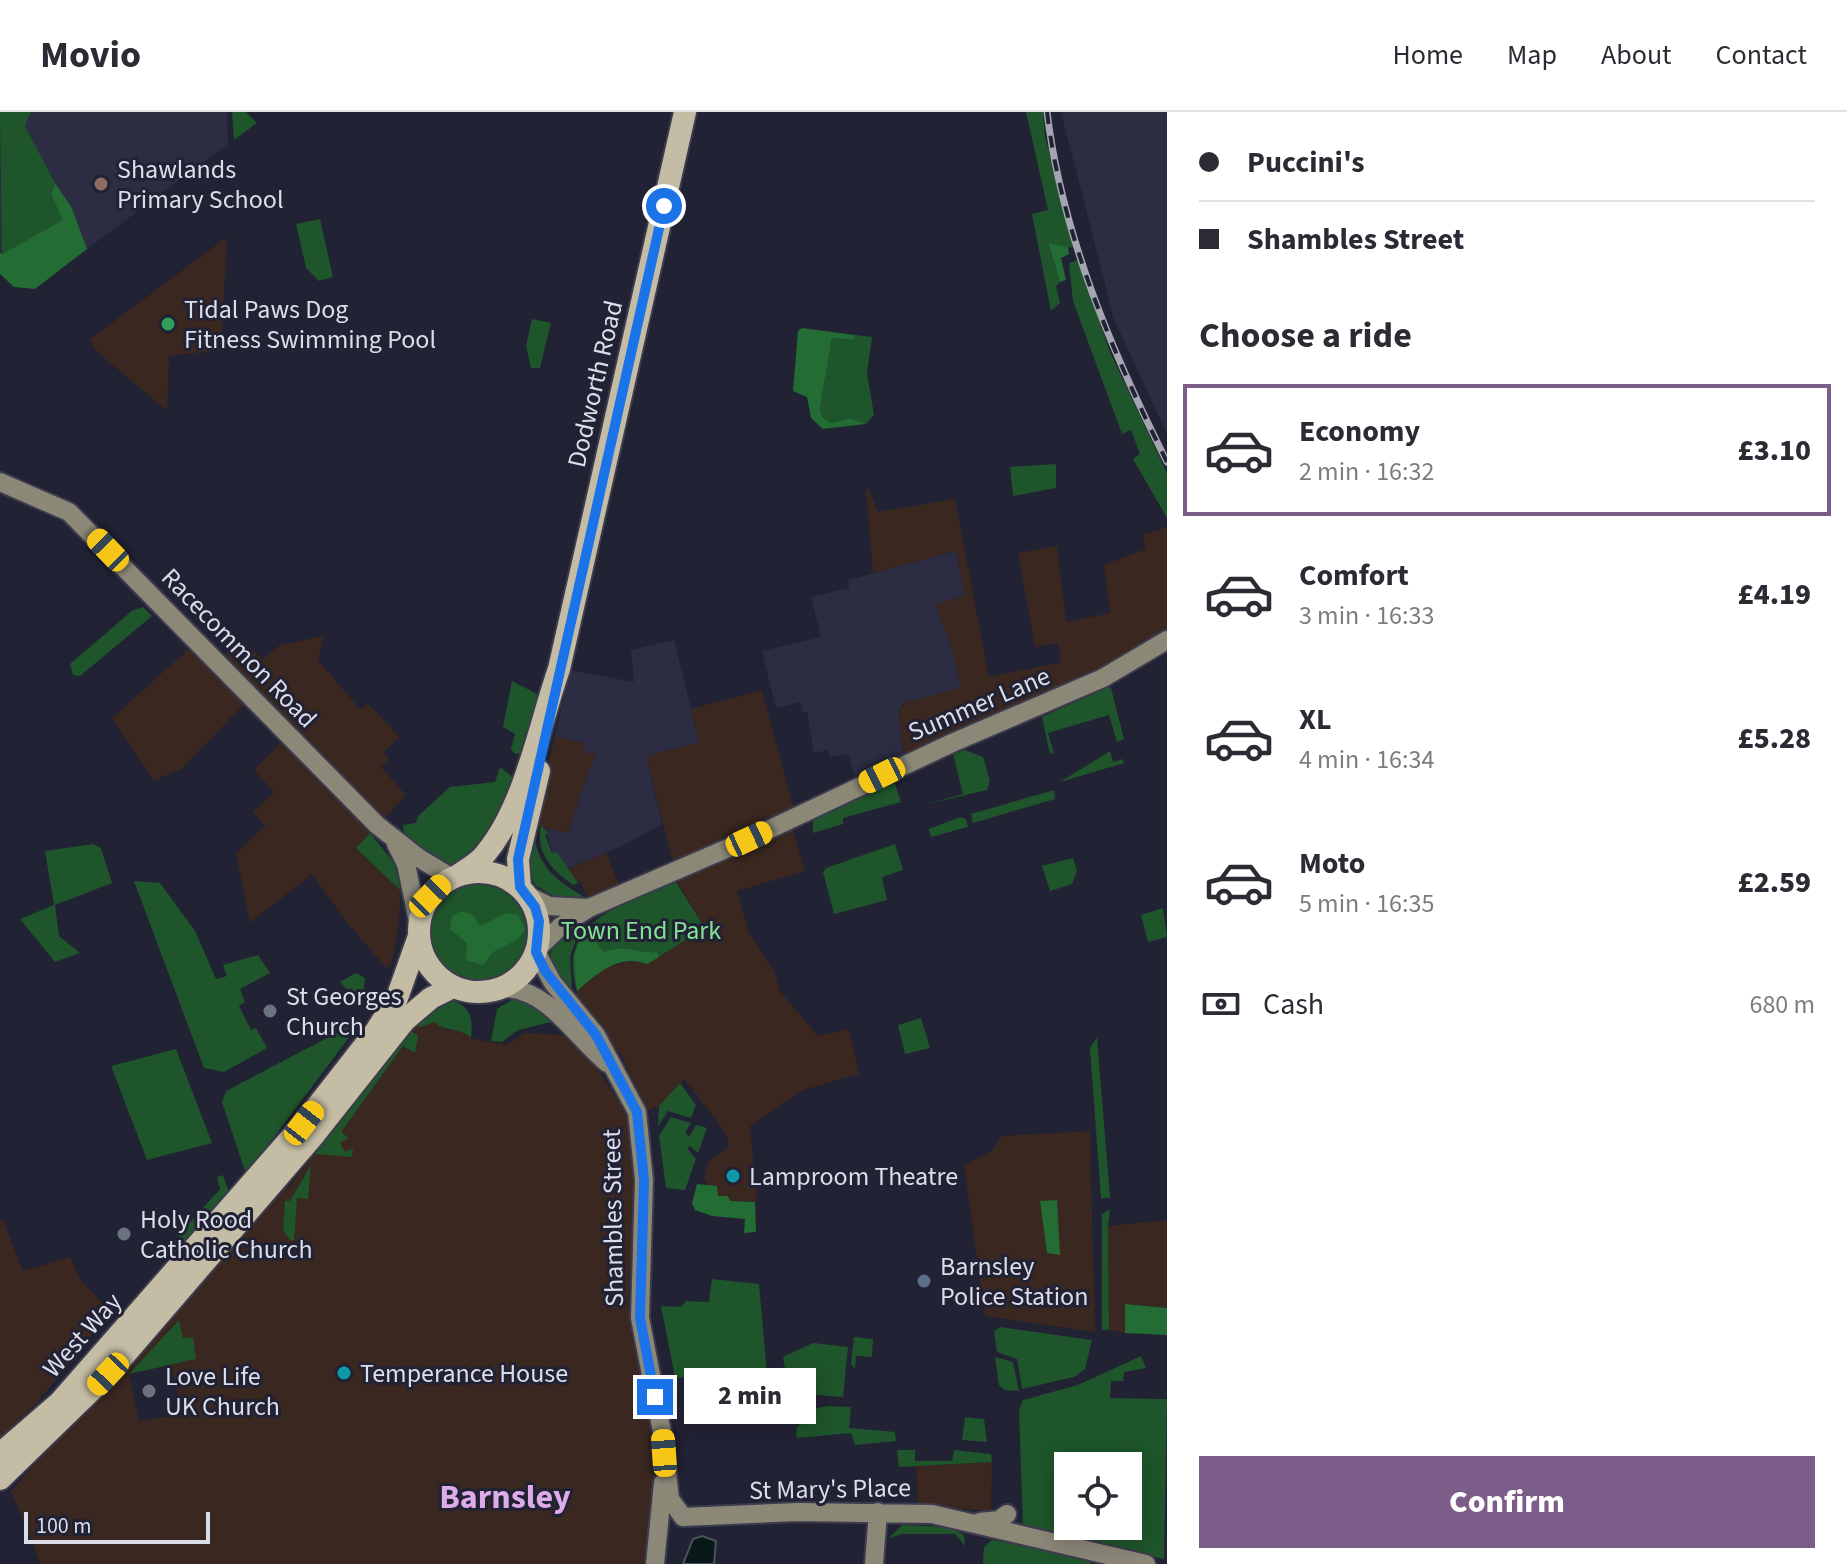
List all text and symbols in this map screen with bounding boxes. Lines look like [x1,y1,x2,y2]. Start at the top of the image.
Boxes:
text: Movio [40,28,141,82]
text: Home [1392,35,1463,75]
text: Map [1507,35,1557,75]
text: About [1601,35,1672,75]
text: Contact [1716,35,1807,75]
text: Puccini's [1247,141,1365,184]
place label: Shawlands Primary School [117,151,284,218]
marker: Shawlands Primary School [92,175,110,193]
route start [646,188,682,224]
text: Shambles Street [1247,218,1464,261]
place label: Tidal Paws Dog Fitness Swimming Pool [184,291,436,358]
street label: Dodworth Road [558,297,632,471]
text: Choose a ride [1199,310,1412,361]
marker: Tidal Paws Dog Fitness Swimming Pool [159,315,177,333]
text: Economy [1299,410,1420,453]
icon: car [1203,414,1275,486]
text: £3.10 [1738,429,1811,472]
text: 2 min · 16:32 [1299,453,1434,490]
car [83,524,133,576]
text: Comfort [1299,554,1409,597]
icon: car [1203,558,1275,630]
street label: Racecommon Road [153,560,325,736]
text: £4.19 [1738,573,1811,616]
text: 3 min · 16:33 [1299,597,1434,634]
street label: Summer Lane [902,657,1056,751]
text: XL [1299,698,1332,741]
icon: car [1203,702,1275,774]
text: £5.28 [1738,717,1811,760]
text: 4 min · 16:34 [1299,741,1434,778]
car [855,754,909,796]
car [722,818,776,860]
text: Moto [1299,842,1365,885]
icon: car [1203,846,1275,918]
text: £2.59 [1738,861,1811,904]
car [405,870,455,922]
text: 5 min · 16:35 [1299,885,1434,922]
park label: Town End Park [561,912,721,949]
place label: St Georges Church [286,978,402,1045]
icon: cash [1199,982,1243,1026]
text: Cash [1263,983,1324,1026]
text: 680 m [1749,986,1815,1023]
marker: St Georges Church [261,1002,279,1020]
car [280,1097,328,1149]
street label: Shambles Street [593,1129,633,1307]
place label: Lamproom Theatre [749,1158,958,1195]
marker: Lamproom Theatre [724,1167,742,1185]
place label: Holy Rood Catholic Church [140,1201,313,1268]
marker: Holy Rood Catholic Church [115,1225,133,1243]
place label: Barnsley Police Station [940,1248,1088,1315]
marker: Barnsley Police Station [915,1272,933,1290]
street label: West Way [34,1284,130,1386]
car [83,1348,133,1400]
place label: Temperance House [360,1355,568,1392]
place label: Love Life UK Church [165,1358,280,1425]
marker: Temperance House [335,1364,353,1382]
callout: 2 min [683,1369,815,1425]
text: 2 min [718,1377,782,1414]
route end [637,1379,673,1415]
marker: Love Life UK Church [140,1382,158,1400]
car [650,1428,678,1478]
map controls [1054,1452,1142,1540]
button: locate [1054,1452,1142,1540]
button: Confirm [1199,1456,1815,1548]
street label: St Mary's Place [749,1469,911,1509]
district label: Barnsley [439,1473,571,1522]
scale bar [24,1508,210,1544]
text: 100 m [36,1510,91,1542]

